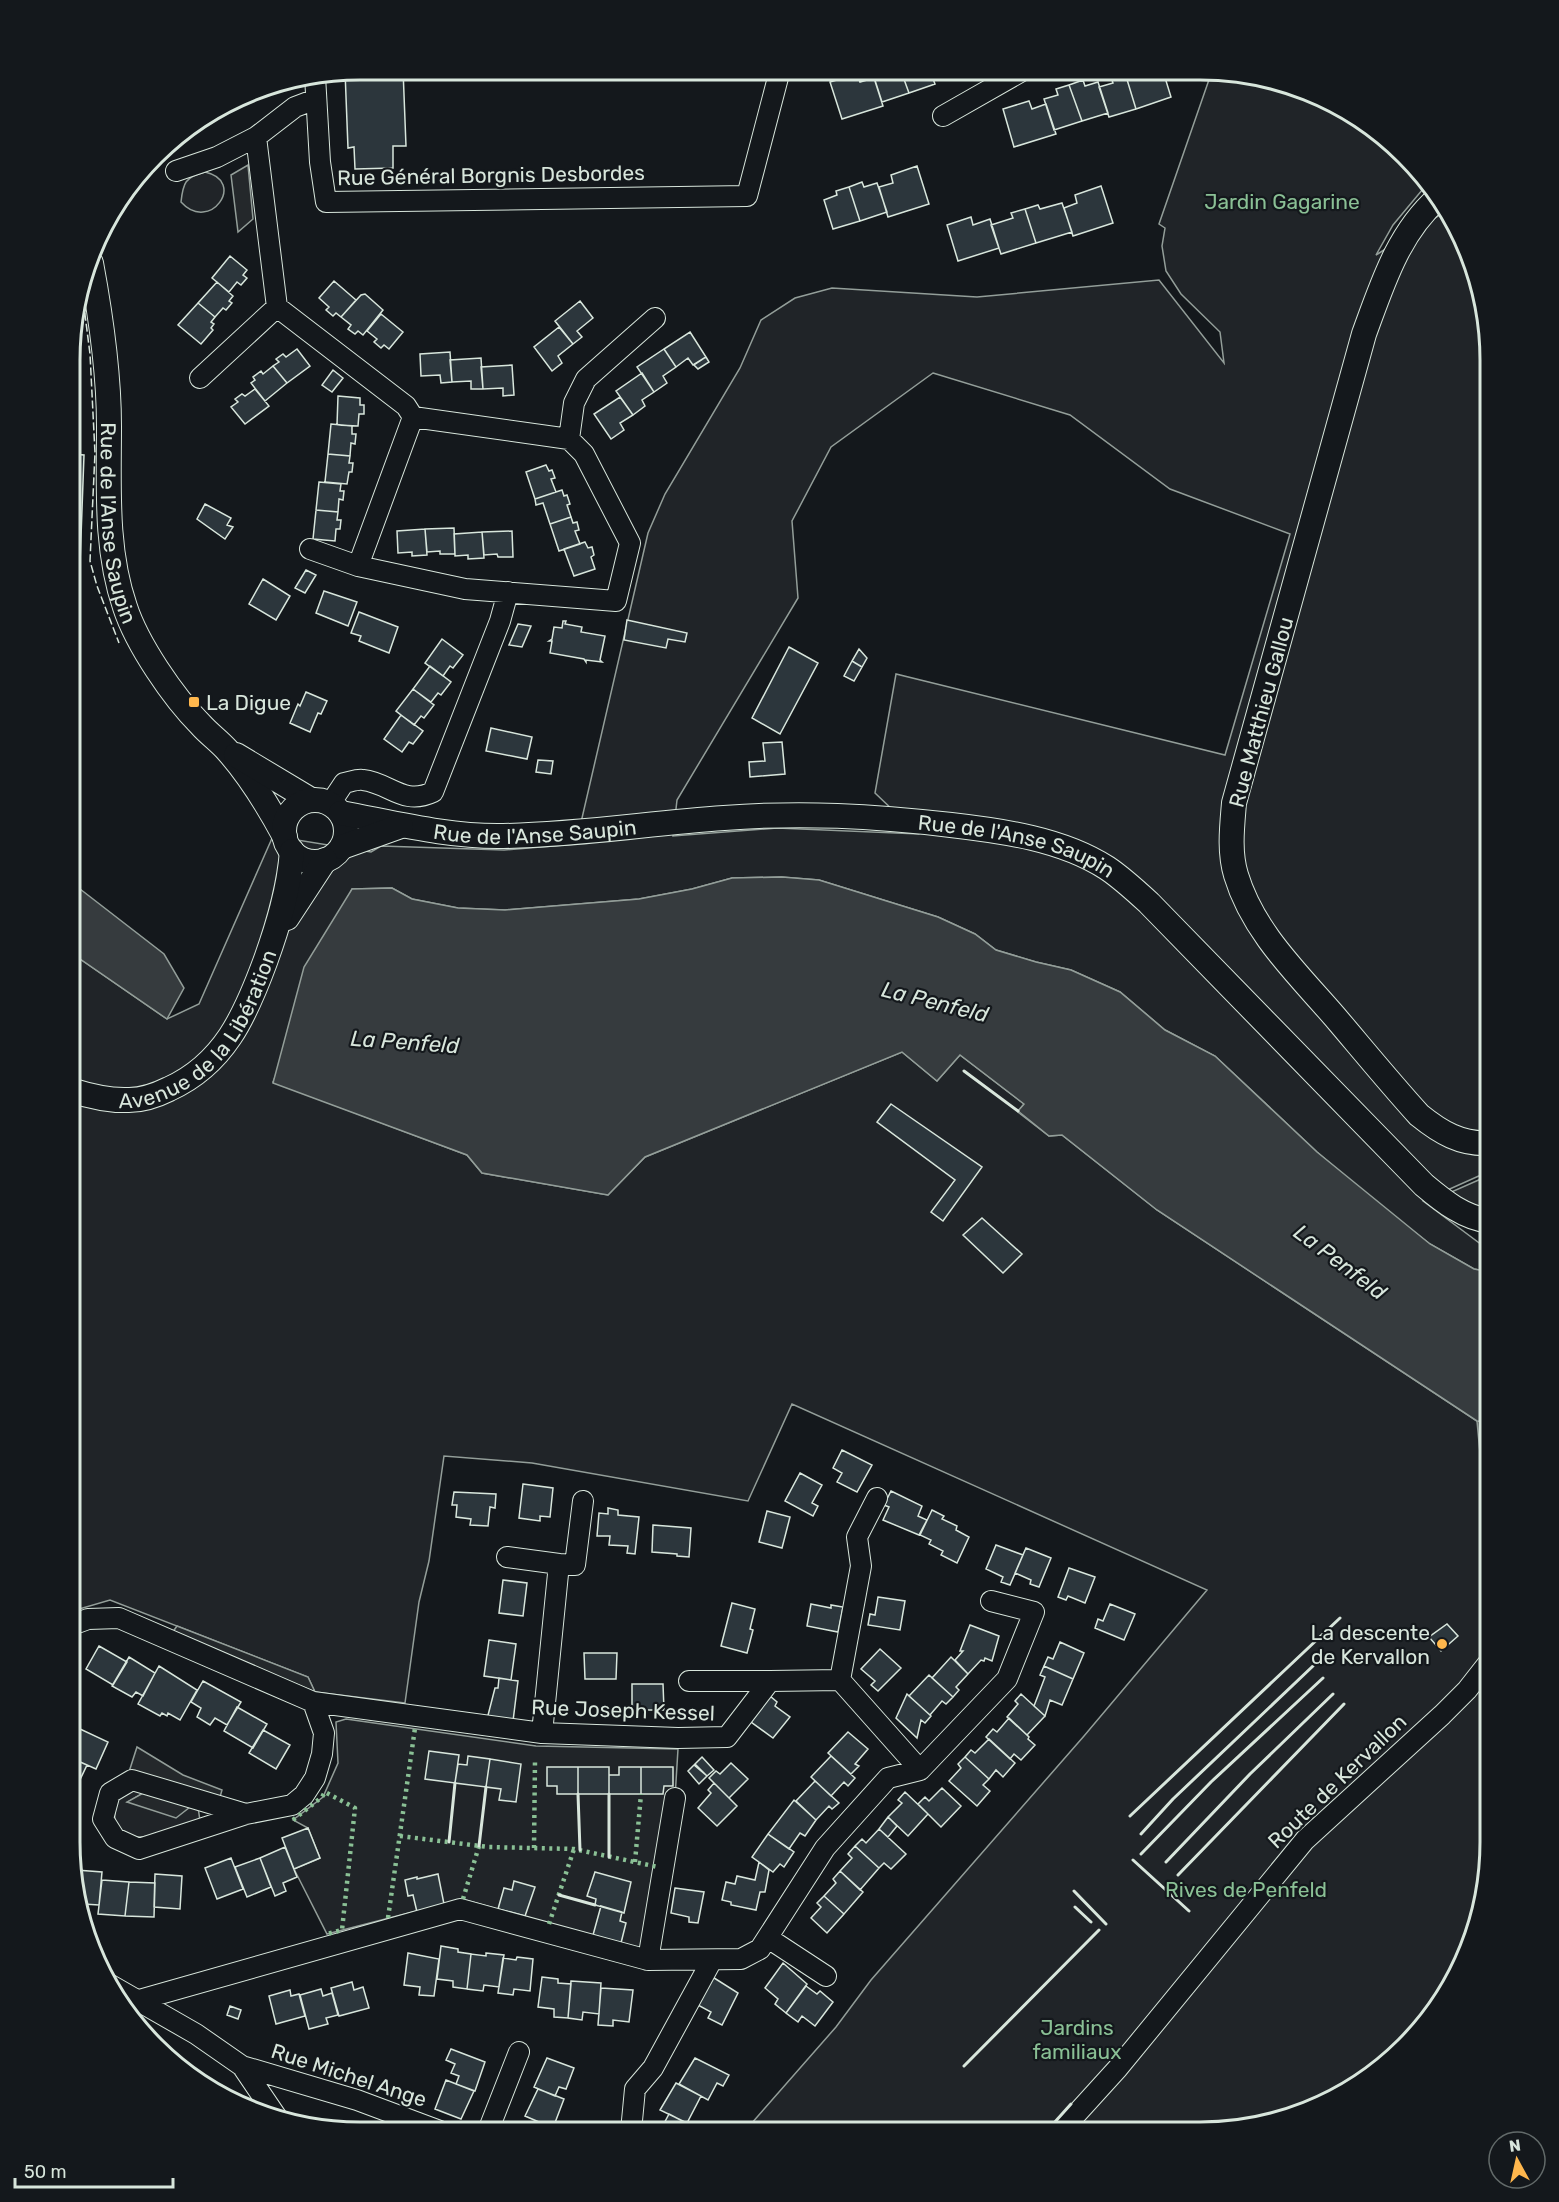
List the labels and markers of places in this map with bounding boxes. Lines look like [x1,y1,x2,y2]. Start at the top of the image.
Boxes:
place label: La Digue [206,690,291,715]
marker: La Digue [187,695,201,709]
place label: La descente de Kervallon [1311,1620,1430,1669]
marker: La descente de Kervallon [1435,1637,1449,1651]

